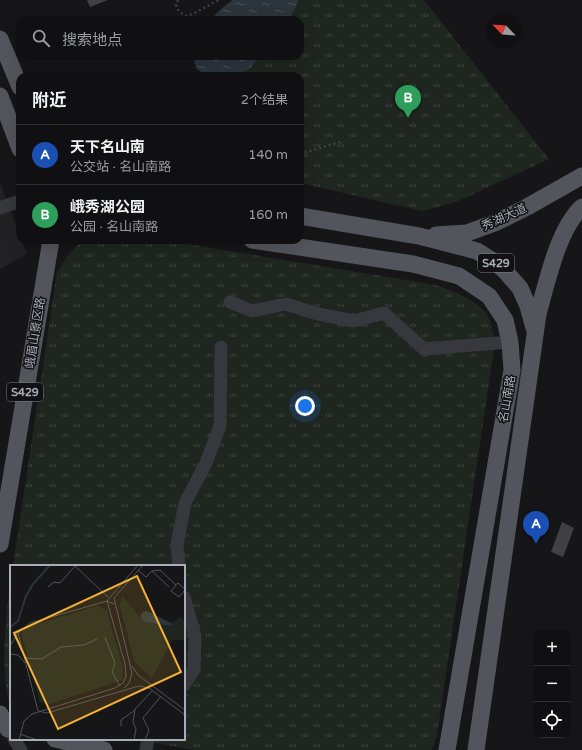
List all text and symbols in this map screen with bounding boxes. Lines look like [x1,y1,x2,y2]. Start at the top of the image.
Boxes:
north arrow [486,12,522,48]
search box [16,16,304,60]
icon: search [30,27,52,49]
text: 搜索地点 [62,31,122,49]
pin: B [395,85,421,118]
text: 附近 [32,90,66,111]
text: 2个结果 [241,92,288,108]
text: 天下名山南 [70,138,145,156]
text: A [40,147,50,163]
text: 140 m [248,147,288,163]
text: 公交站 · 名山南路 [70,159,171,175]
text: 峨秀湖公园 [70,198,145,216]
street label: 秀湖大道 [479,201,529,233]
text: B [40,207,50,223]
text: 160 m [248,207,288,223]
text: 公园 · 名山南路 [70,219,158,235]
road number: S429 [478,254,514,272]
street label: 峨眉山景区路 [22,296,48,370]
street label: 名山南路 [496,374,518,424]
road number: S429 [7,383,43,401]
your location [295,396,315,416]
pin: A [523,511,549,544]
inset map [10,565,185,740]
map controls [534,630,570,738]
button: + [534,630,570,666]
button: − [534,666,570,702]
button: locate [534,702,570,738]

